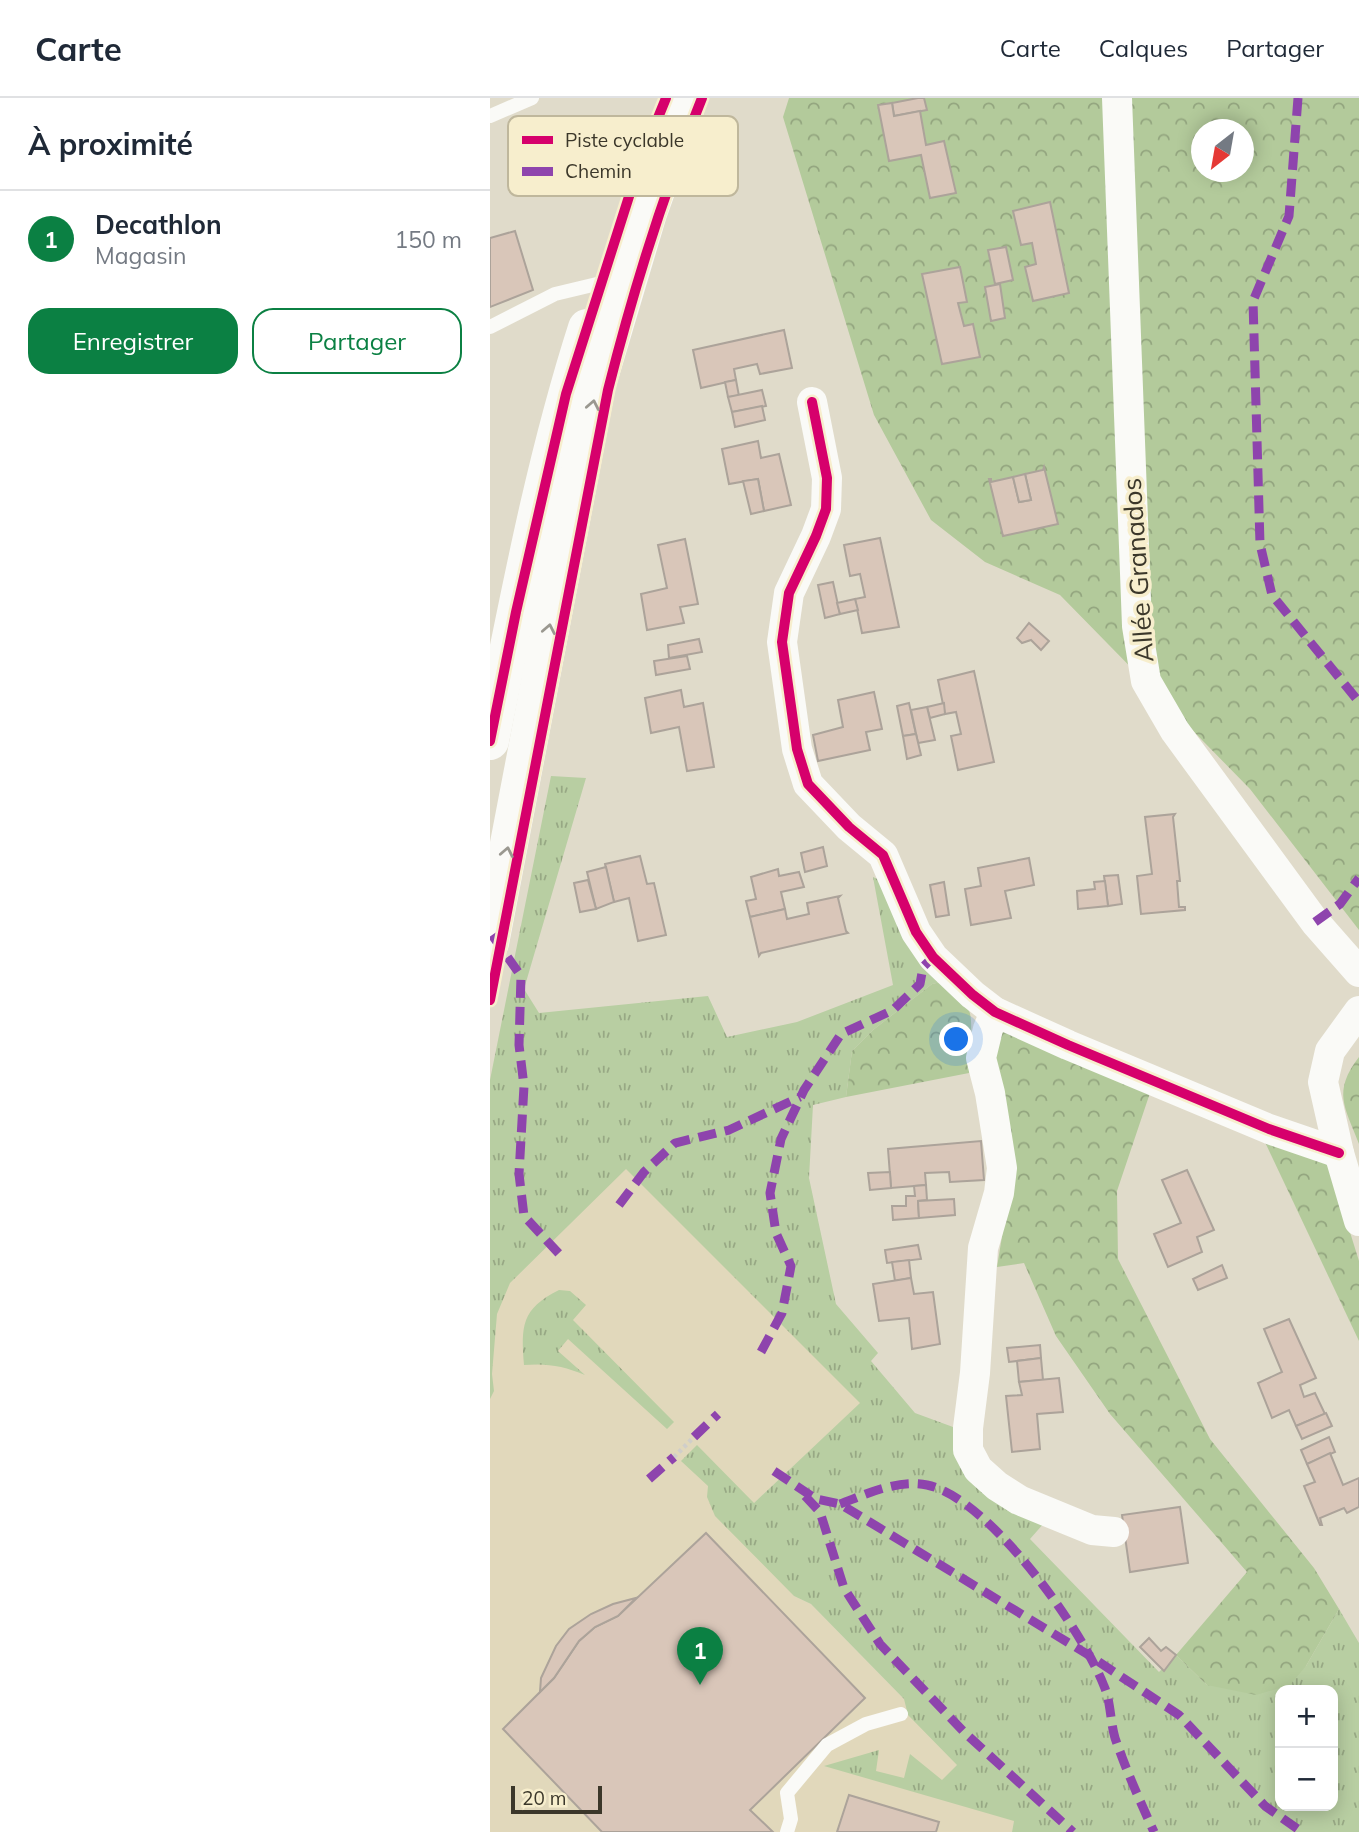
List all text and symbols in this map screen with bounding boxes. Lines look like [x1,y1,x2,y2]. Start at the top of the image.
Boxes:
text: Carte [35,28,122,69]
text: Carte [1000,33,1061,63]
text: Calques [1099,33,1188,63]
text: Partager [1226,33,1324,63]
legend [508,116,738,196]
north arrow [1191,119,1254,182]
text: À proximité [28,125,193,163]
text: Piste cyclable [565,128,684,152]
text: Chemin [565,159,632,183]
text: Decathlon [95,208,222,241]
text: 1 [44,225,58,254]
text: 150 m [394,225,462,254]
text: Magasin [95,241,187,270]
button: Enregistrer [28,308,238,374]
button: Partager [252,308,462,374]
one-way arrow [584,400,599,412]
street label: Allée Granados [1115,477,1160,663]
one-way arrow [541,623,556,635]
one-way arrow [499,846,514,858]
your location [939,1022,973,1056]
pin: 1 [677,1627,723,1685]
map controls [1275,1685,1338,1811]
button: + [1275,1685,1338,1748]
button: − [1275,1748,1338,1811]
scale bar [511,1783,602,1815]
text: 20 m [522,1786,566,1810]

